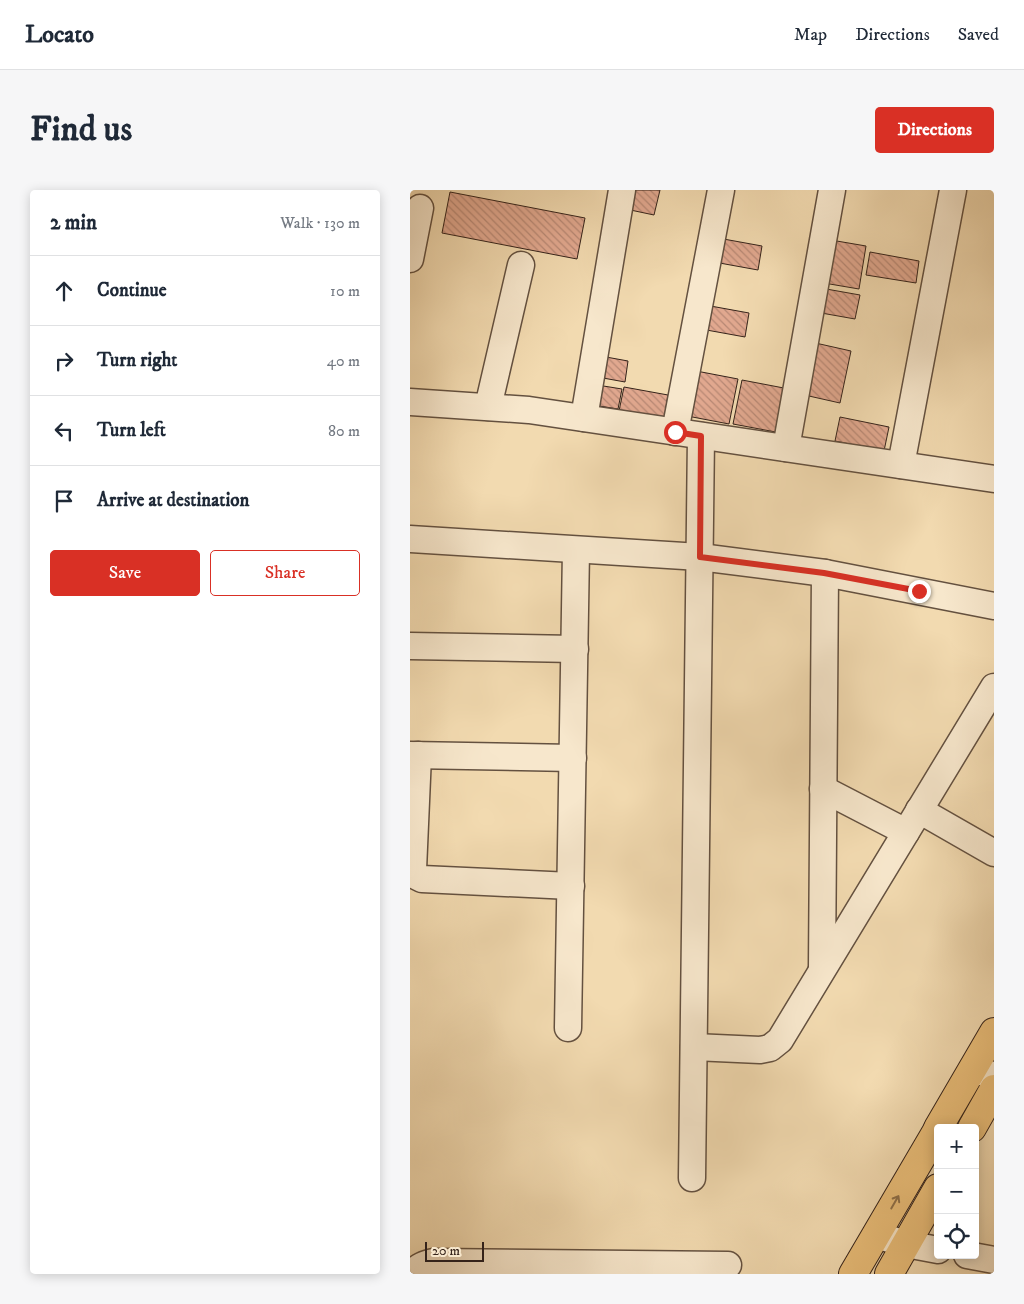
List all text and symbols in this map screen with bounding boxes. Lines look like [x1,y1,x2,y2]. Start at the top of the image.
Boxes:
text: Locato [25,20,94,50]
text: Map [794,24,827,46]
text: Directions [855,24,930,46]
text: Saved [958,24,999,46]
button: Directions [875,107,994,153]
text: Find us [30,108,132,152]
text: 2 min [50,210,97,236]
text: Walk · 130 m [280,213,360,233]
icon: ahead [50,277,78,305]
text: Continue [97,279,167,302]
text: 10 m [330,281,360,301]
icon: right [50,347,78,375]
text: Turn right [97,349,177,372]
text: 40 m [327,351,360,371]
icon: left [50,417,78,445]
text: Turn left [97,419,166,442]
text: 80 m [328,421,360,441]
route start [664,421,687,444]
icon: arrive [50,487,78,515]
text: Arrive at destination [97,489,249,512]
button: Save [50,550,200,596]
button: Share [210,550,360,596]
route end [908,580,931,603]
map controls [934,1124,979,1259]
button: + [934,1124,979,1169]
button: − [934,1169,979,1214]
one-way arrow [891,1195,901,1209]
button: locate [934,1214,979,1259]
scale bar [425,1239,484,1262]
text: 20 m [432,1242,460,1260]

